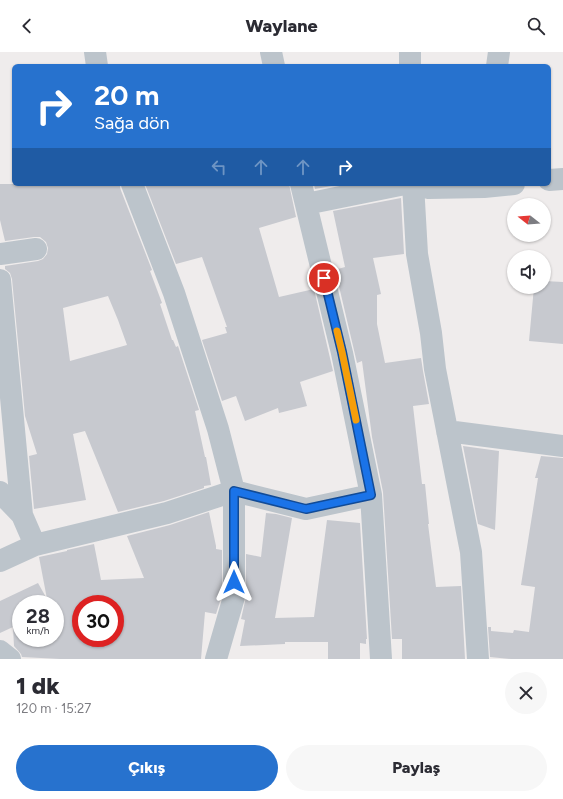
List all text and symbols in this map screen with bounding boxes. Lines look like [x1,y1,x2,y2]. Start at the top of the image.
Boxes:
icon: back [16,15,38,37]
text: Waylane [245,15,318,37]
icon: search [525,15,547,37]
text: 20 m [94,78,159,112]
icon: right [28,80,80,132]
text: Sağa dön [94,112,169,134]
icon: left [208,156,230,178]
icon: ahead [250,156,272,178]
icon: ahead [292,156,314,178]
icon: right [334,156,356,178]
north arrow [507,198,551,242]
map controls [507,198,551,294]
button: sound [507,250,551,294]
pin [307,261,341,295]
icon: arrive [313,267,335,289]
position arrow [213,561,255,603]
speed limit sign: 30 [72,595,124,647]
text: 28 [26,604,50,628]
text: km/h [27,624,49,637]
text: 1 dk [16,671,60,700]
button: close [505,672,547,714]
text: 120 m · 15:27 [16,701,91,716]
button: Çıkış [16,745,278,791]
button: Paylaş [286,745,547,791]

